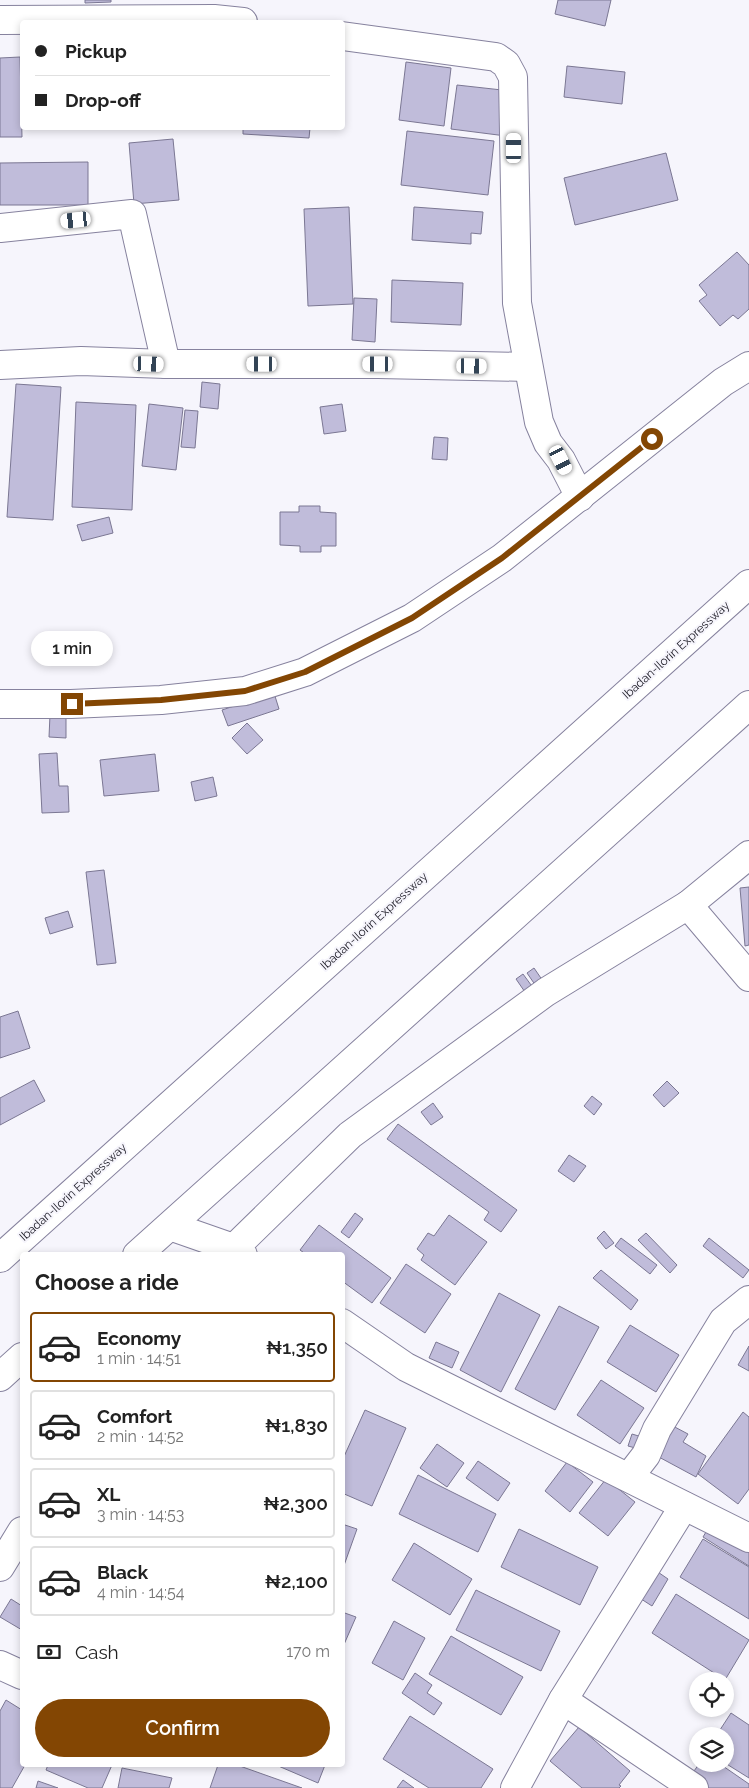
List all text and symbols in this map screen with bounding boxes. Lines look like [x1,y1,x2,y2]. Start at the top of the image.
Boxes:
text: Pickup [65,40,127,62]
text: Drop-off [65,89,141,111]
car [506,133,521,163]
car [60,211,91,229]
car [133,356,164,372]
car [247,357,277,372]
car [363,357,393,372]
car [456,358,487,374]
route start [641,428,663,450]
car [547,443,574,477]
street label: Ibadan-Ilorin Expressway [620,598,733,702]
callout: 1 min [31,632,113,666]
text: 1 min [52,639,92,658]
route end [61,693,83,715]
street label: Ibadan-Ilorin Expressway [318,869,431,973]
street label: Ibadan-Ilorin Expressway [17,1140,130,1244]
text: Choose a ride [35,1269,179,1295]
icon: car [37,1325,82,1370]
text: Economy [97,1327,181,1349]
text: ₦1,350 [266,1336,328,1358]
text: 1 min · 14:51 [97,1349,181,1368]
icon: car [37,1403,82,1448]
text: Comfort [97,1405,172,1427]
text: ₦1,830 [265,1414,328,1436]
text: 2 min · 14:52 [97,1427,184,1446]
icon: car [37,1481,82,1526]
text: XL [97,1483,120,1505]
text: ₦2,300 [263,1492,328,1514]
text: 3 min · 14:53 [97,1505,184,1524]
icon: car [37,1559,82,1604]
text: Black [97,1561,148,1583]
text: ₦2,100 [265,1570,328,1592]
text: 4 min · 14:54 [97,1583,185,1602]
icon: cash [35,1638,63,1666]
text: Cash [75,1641,119,1663]
text: 170 m [286,1642,330,1661]
map controls [689,1672,734,1772]
button: locate [689,1672,734,1717]
button: Confirm [35,1699,330,1757]
button: layers [689,1727,734,1772]

